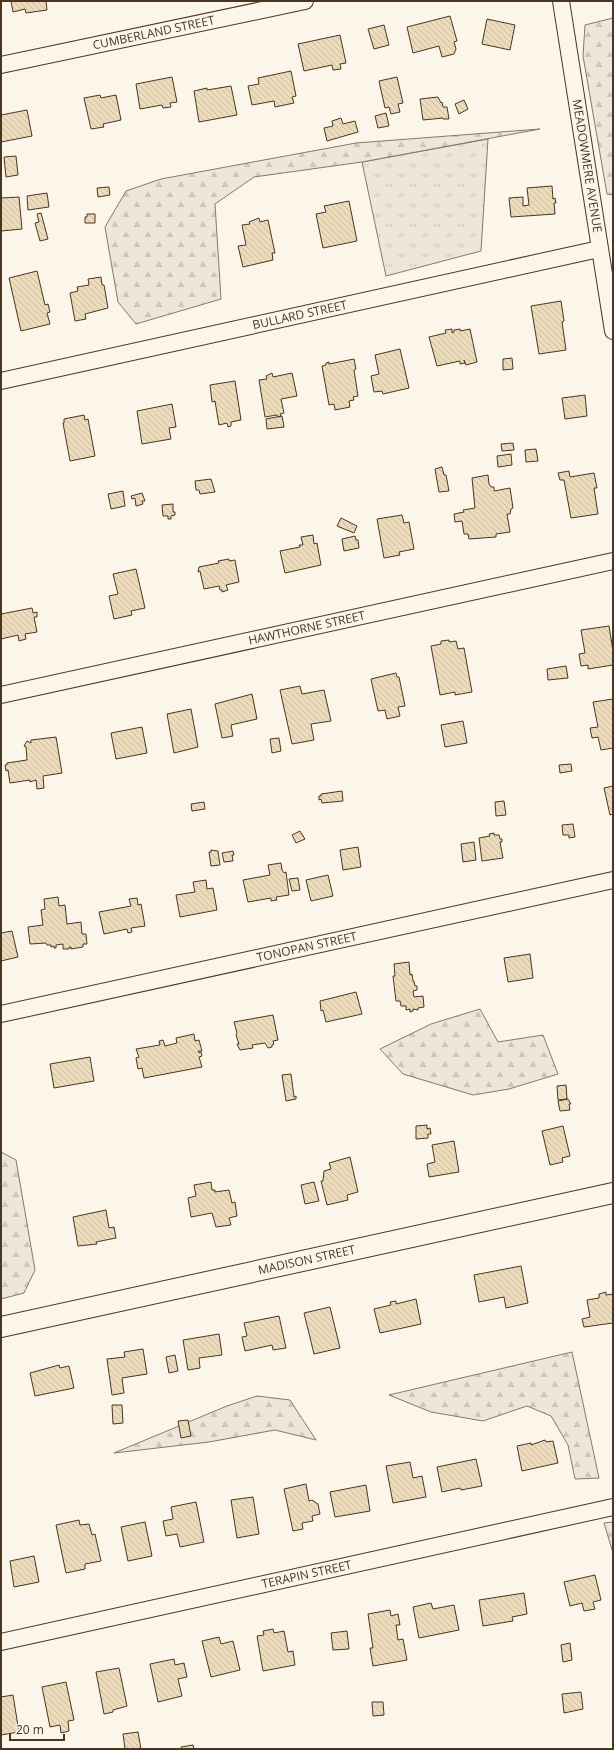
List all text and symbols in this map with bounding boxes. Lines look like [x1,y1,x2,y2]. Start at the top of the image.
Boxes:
street label: CUMBERLAND STREET [91,11,216,53]
street label: MEADOWMERE AVENUE [569,98,606,234]
street label: BULLARD STREET [251,296,349,333]
street label: HAWTHORNE STREET [247,606,367,649]
street label: TONOPAN STREET [255,927,359,966]
street label: MADISON STREET [256,1241,357,1278]
street label: TERAPIN STREET [260,1556,353,1592]
scale bar [10,1716,64,1742]
text: 20 m [16,1721,44,1738]

